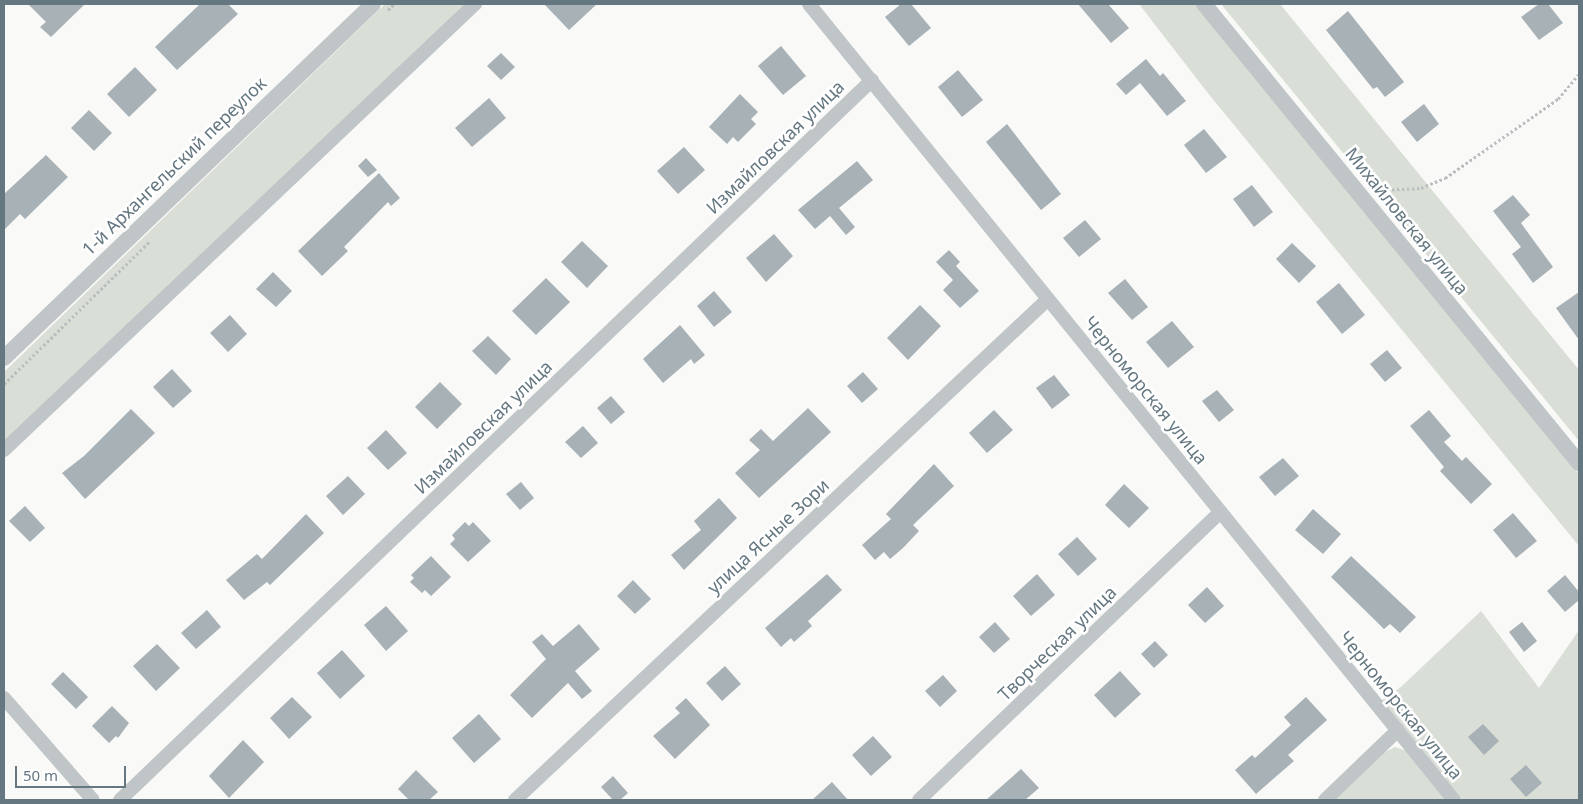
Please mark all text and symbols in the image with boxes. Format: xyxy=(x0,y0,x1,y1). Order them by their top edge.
street label: 1-й Архангельский переулок xyxy=(77,72,271,260)
street label: Измайловская улица xyxy=(702,76,848,218)
street label: Михайловская улица xyxy=(1341,143,1473,299)
street label: Черноморская улица xyxy=(1080,312,1212,468)
street label: Измайловская улица xyxy=(410,356,556,498)
street label: улица Ясные Зори xyxy=(703,474,833,598)
street label: Творческая улица xyxy=(993,581,1121,705)
street label: Черноморская улица xyxy=(1335,627,1467,783)
scale bar xyxy=(18,756,129,788)
text: 50 m xyxy=(23,765,58,785)

